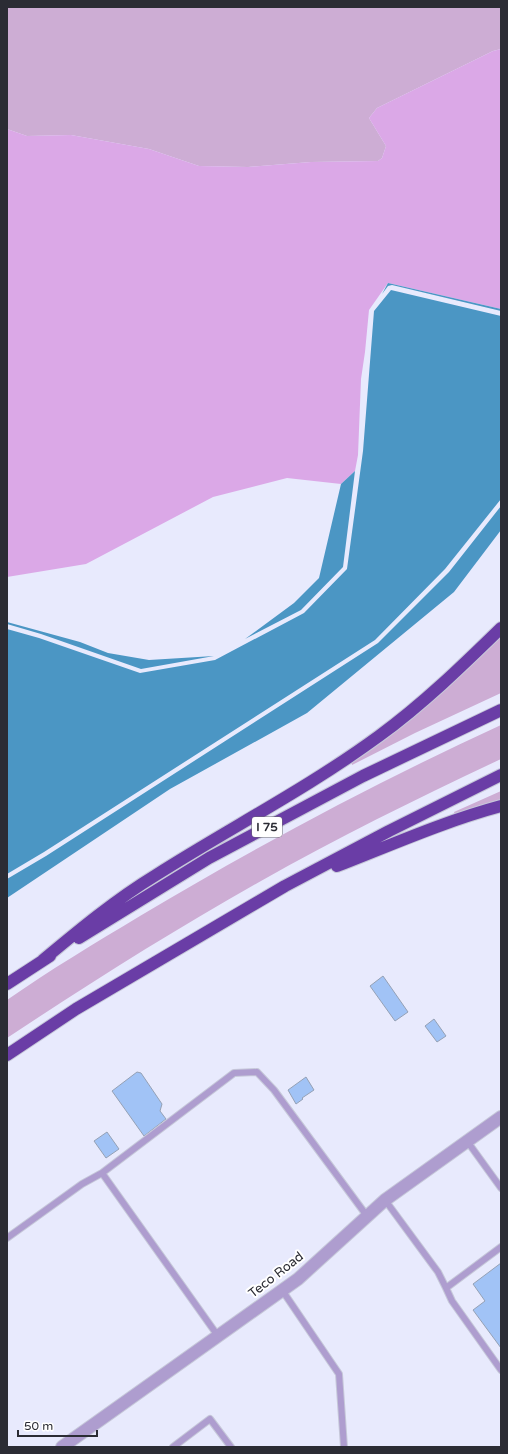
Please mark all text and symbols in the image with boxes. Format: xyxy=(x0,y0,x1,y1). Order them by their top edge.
road number: I 75 xyxy=(252,817,282,837)
street label: Teco Road xyxy=(245,1249,307,1301)
scale bar xyxy=(18,1412,97,1438)
text: 50 m xyxy=(24,1419,53,1433)

